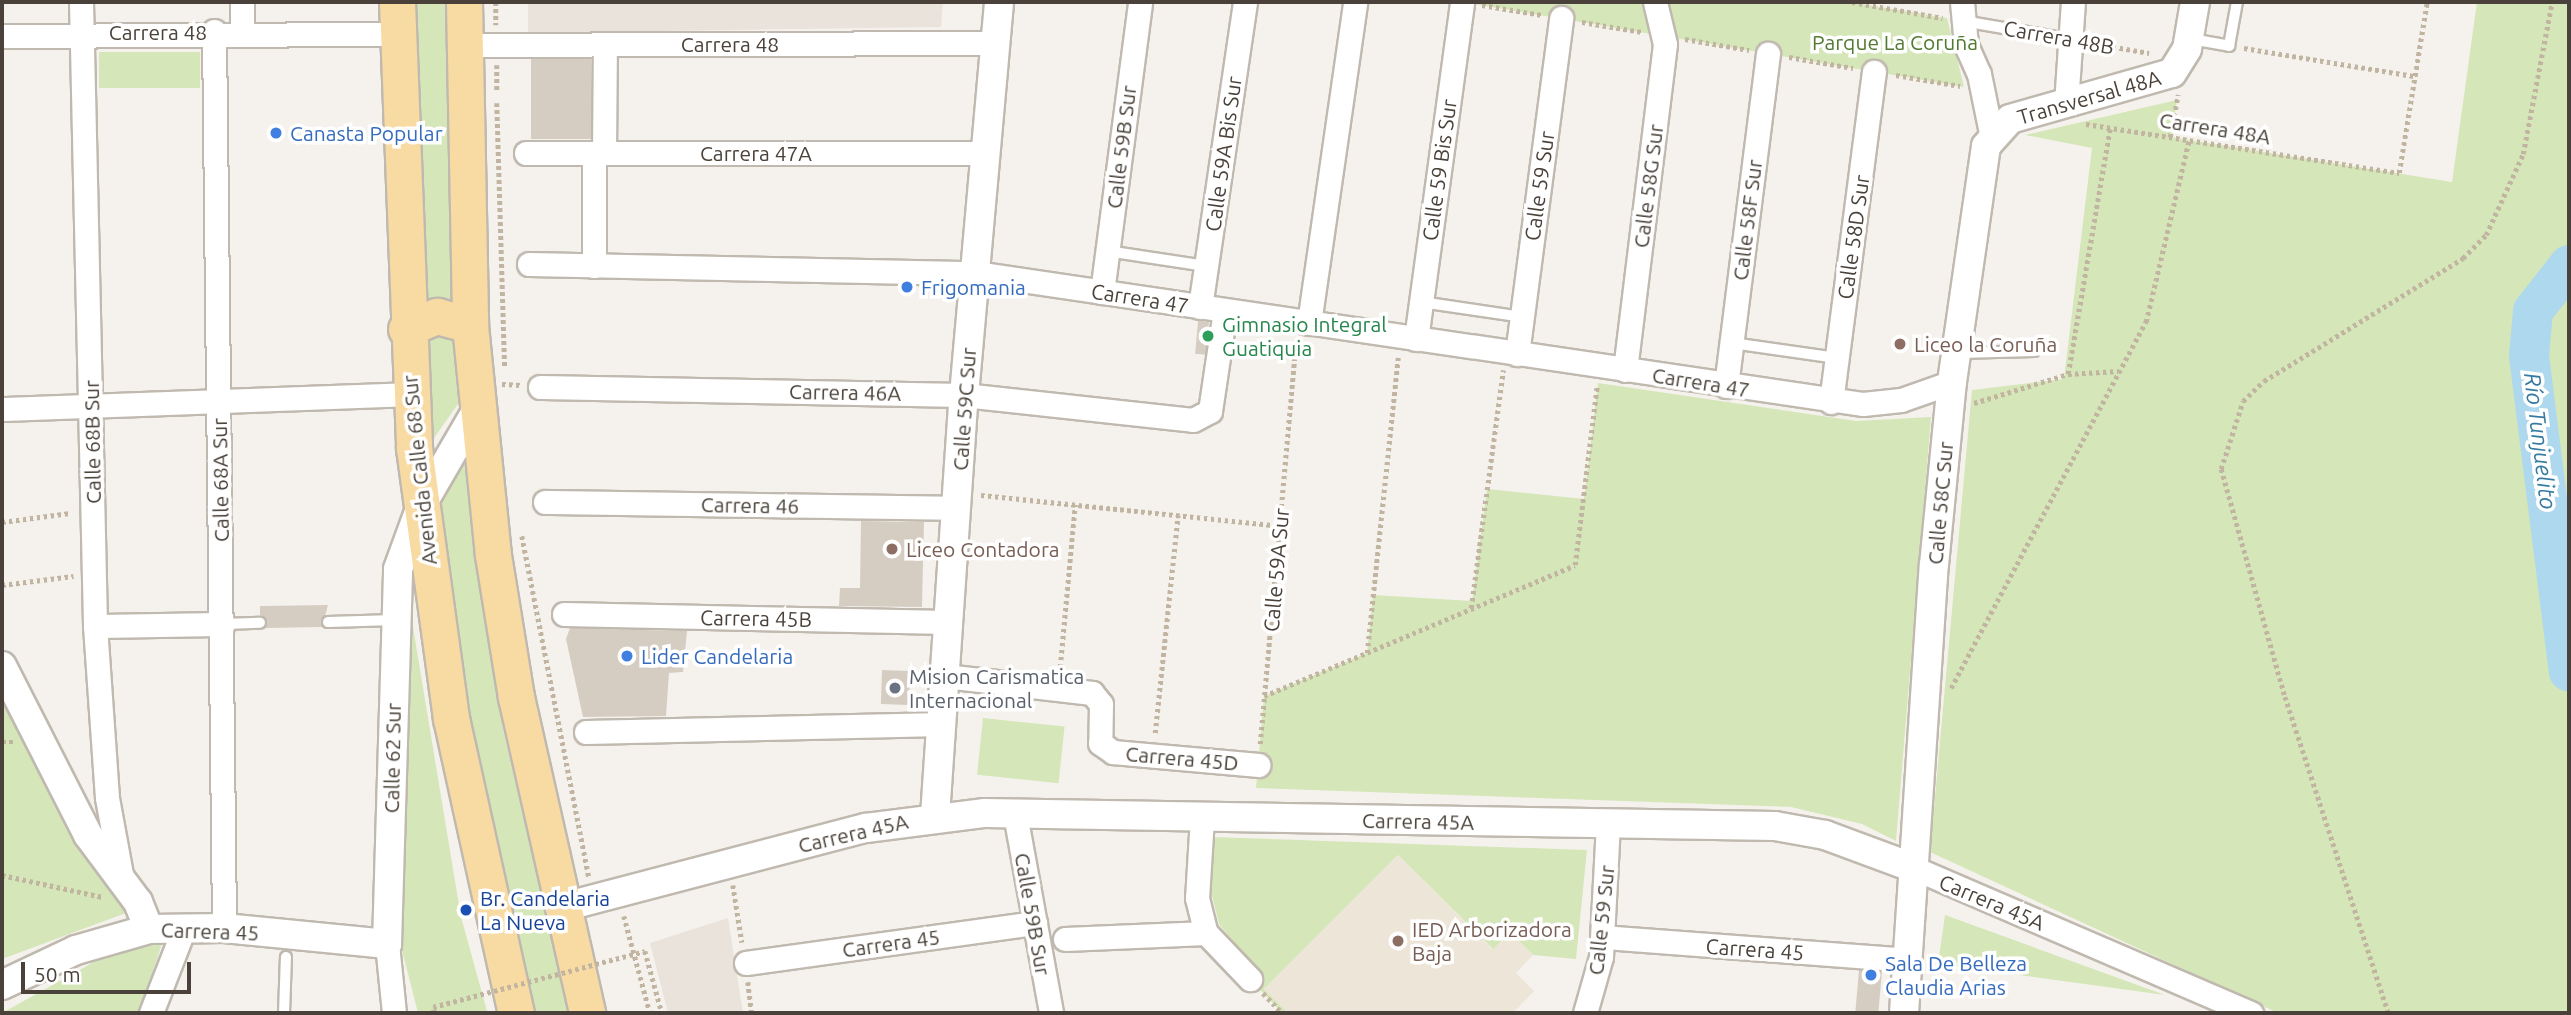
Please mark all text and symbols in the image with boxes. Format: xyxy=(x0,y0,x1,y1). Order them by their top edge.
street label: Carrera 48B xyxy=(2002,15,2116,59)
street label: Carrera 48 xyxy=(109,19,207,45)
park label: Parque La Coruña xyxy=(1812,29,1978,55)
street label: Carrera 48 xyxy=(681,31,779,57)
street label: Transversal 48A xyxy=(2014,64,2164,130)
street label: Calle 59A Bis Sur xyxy=(1200,75,1246,233)
street label: Calle 59B Sur xyxy=(1101,84,1141,210)
street label: Calle 59 Bis Sur xyxy=(1417,97,1461,243)
street label: Carrera 48A xyxy=(2158,107,2272,149)
place label: Canasta Popular xyxy=(290,120,443,146)
street label: Calle 58G Sur xyxy=(1628,123,1668,249)
marker: Canasta Popular xyxy=(268,125,284,141)
street label: Calle 59 Sur xyxy=(1519,130,1559,242)
street label: Carrera 47A xyxy=(700,140,812,166)
street label: Calle 58F Sur xyxy=(1727,158,1767,282)
street label: Calle 58D Sur xyxy=(1832,173,1874,301)
place label: Frigomania xyxy=(921,274,1026,300)
street label: Carrera 47 xyxy=(1089,278,1191,318)
marker: Frigomania xyxy=(899,279,915,295)
place label: Gimnasio Integral Guatiquia xyxy=(1222,311,1387,361)
marker: Gimnasio Integral Guatiquia xyxy=(1200,328,1216,344)
place label: Liceo la Coruña xyxy=(1914,331,2057,357)
marker: Liceo la Coruña xyxy=(1892,336,1908,352)
street label: Calle 59C Sur xyxy=(947,347,981,471)
street label: Carrera 47 xyxy=(1650,362,1752,402)
water label: Río Tunjuelito xyxy=(2518,371,2562,511)
street label: Avenida Calle 68 Sur xyxy=(397,374,441,566)
street label: Carrera 46A xyxy=(789,378,901,406)
street label: Calle 68B Sur xyxy=(78,380,106,504)
street label: Calle 68A Sur xyxy=(206,418,234,542)
street label: Calle 58C Sur xyxy=(1922,440,1958,566)
street label: Carrera 46 xyxy=(701,492,799,518)
street label: Calle 59A Sur xyxy=(1258,507,1294,633)
place label: Liceo Contadora xyxy=(906,536,1060,562)
marker: Liceo Contadora xyxy=(884,541,900,557)
street label: Carrera 45B xyxy=(700,604,812,632)
place label: Lider Candelaria xyxy=(641,643,793,669)
marker: Lider Candelaria xyxy=(619,648,635,664)
place label: Mision Carismatica Internacional xyxy=(909,663,1084,713)
marker: Mision Carismatica Internacional xyxy=(887,680,903,696)
street label: Calle 62 Sur xyxy=(378,703,406,813)
street label: Carrera 45D xyxy=(1125,741,1239,775)
street label: Carrera 45A xyxy=(1362,807,1474,835)
street label: Carrera 45A xyxy=(796,808,910,858)
street label: Calle 59B Sur xyxy=(1010,851,1056,977)
street label: Calle 59 Sur xyxy=(1583,864,1619,976)
street label: Carrera 45A xyxy=(1936,869,2048,935)
place label: Br. Candelaria La Nueva xyxy=(480,885,610,935)
marker: Br. Candelaria La Nueva xyxy=(458,902,474,918)
place label: IED Arborizadora Baja xyxy=(1412,916,1572,966)
street label: Carrera 45 xyxy=(160,917,260,945)
street label: Carrera 45 xyxy=(841,924,941,962)
marker: IED Arborizadora Baja xyxy=(1390,933,1406,949)
street label: Carrera 45 xyxy=(1705,933,1805,965)
scale bar xyxy=(24,948,194,992)
place label: Sala De Belleza Claudia Arias xyxy=(1885,950,2027,1000)
text: 50 m xyxy=(34,962,81,986)
marker: Sala De Belleza Claudia Arias xyxy=(1863,967,1879,983)

